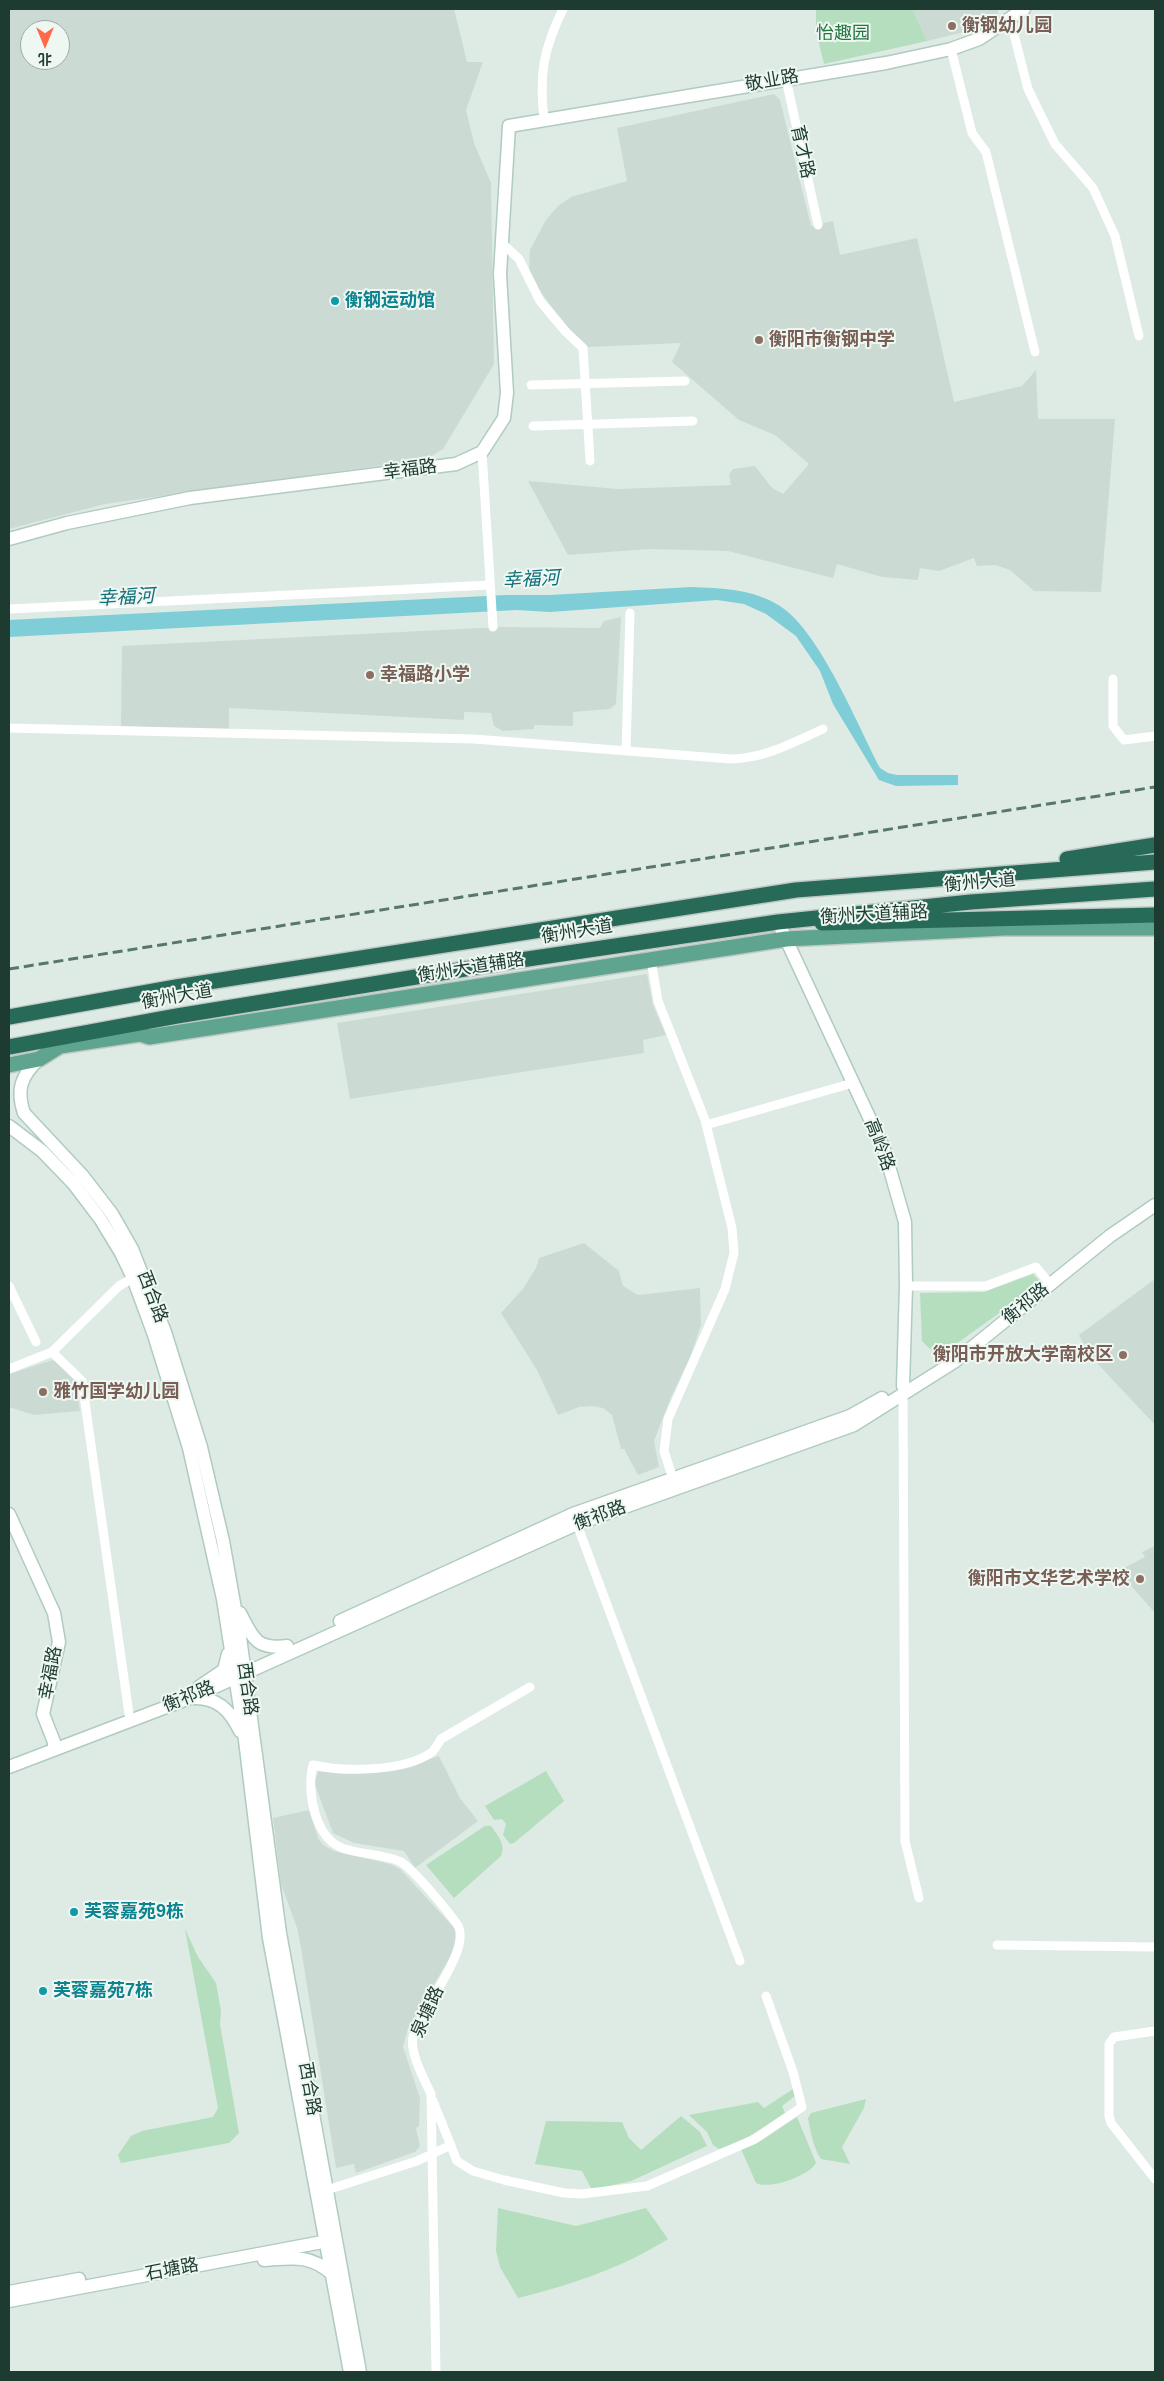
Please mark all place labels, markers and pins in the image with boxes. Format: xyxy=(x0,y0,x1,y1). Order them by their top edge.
place label: 衡钢幼儿园 xyxy=(962,15,1052,37)
marker: 衡钢幼儿园 xyxy=(946,20,958,32)
place label: 衡钢运动馆 xyxy=(345,290,435,312)
marker: 衡钢运动馆 xyxy=(329,295,341,307)
place label: 衡阳市衡钢中学 xyxy=(769,329,895,351)
marker: 衡阳市衡钢中学 xyxy=(753,334,765,346)
place label: 幸福路小学 xyxy=(380,664,470,686)
marker: 幸福路小学 xyxy=(364,669,376,681)
place label: 衡阳市开放大学南校区 xyxy=(933,1344,1113,1366)
marker: 衡阳市开放大学南校区 xyxy=(1117,1349,1129,1361)
place label: 雅竹国学幼儿园 xyxy=(53,1381,179,1403)
marker: 雅竹国学幼儿园 xyxy=(37,1386,49,1398)
place label: 衡阳市文华艺术学校 xyxy=(968,1568,1130,1590)
marker: 衡阳市文华艺术学校 xyxy=(1134,1573,1146,1585)
place label: 芙蓉嘉苑9栋 xyxy=(84,1901,184,1923)
marker: 芙蓉嘉苑9栋 xyxy=(68,1906,80,1918)
place label: 芙蓉嘉苑7栋 xyxy=(53,1980,153,2002)
marker: 芙蓉嘉苑7栋 xyxy=(37,1985,49,1997)

